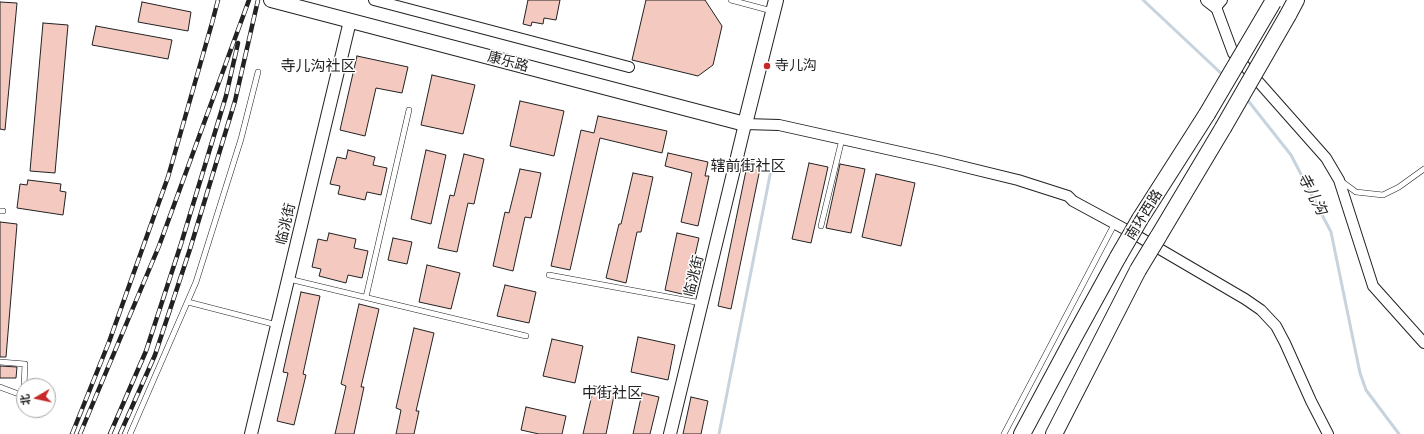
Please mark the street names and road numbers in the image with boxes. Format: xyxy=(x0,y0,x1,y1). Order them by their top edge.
street label: 康乐路 xyxy=(486,48,530,76)
street label: 南环西路 xyxy=(1122,187,1166,243)
street label: 临洮街 xyxy=(273,202,299,246)
street label: 临洮街 xyxy=(681,254,707,298)

